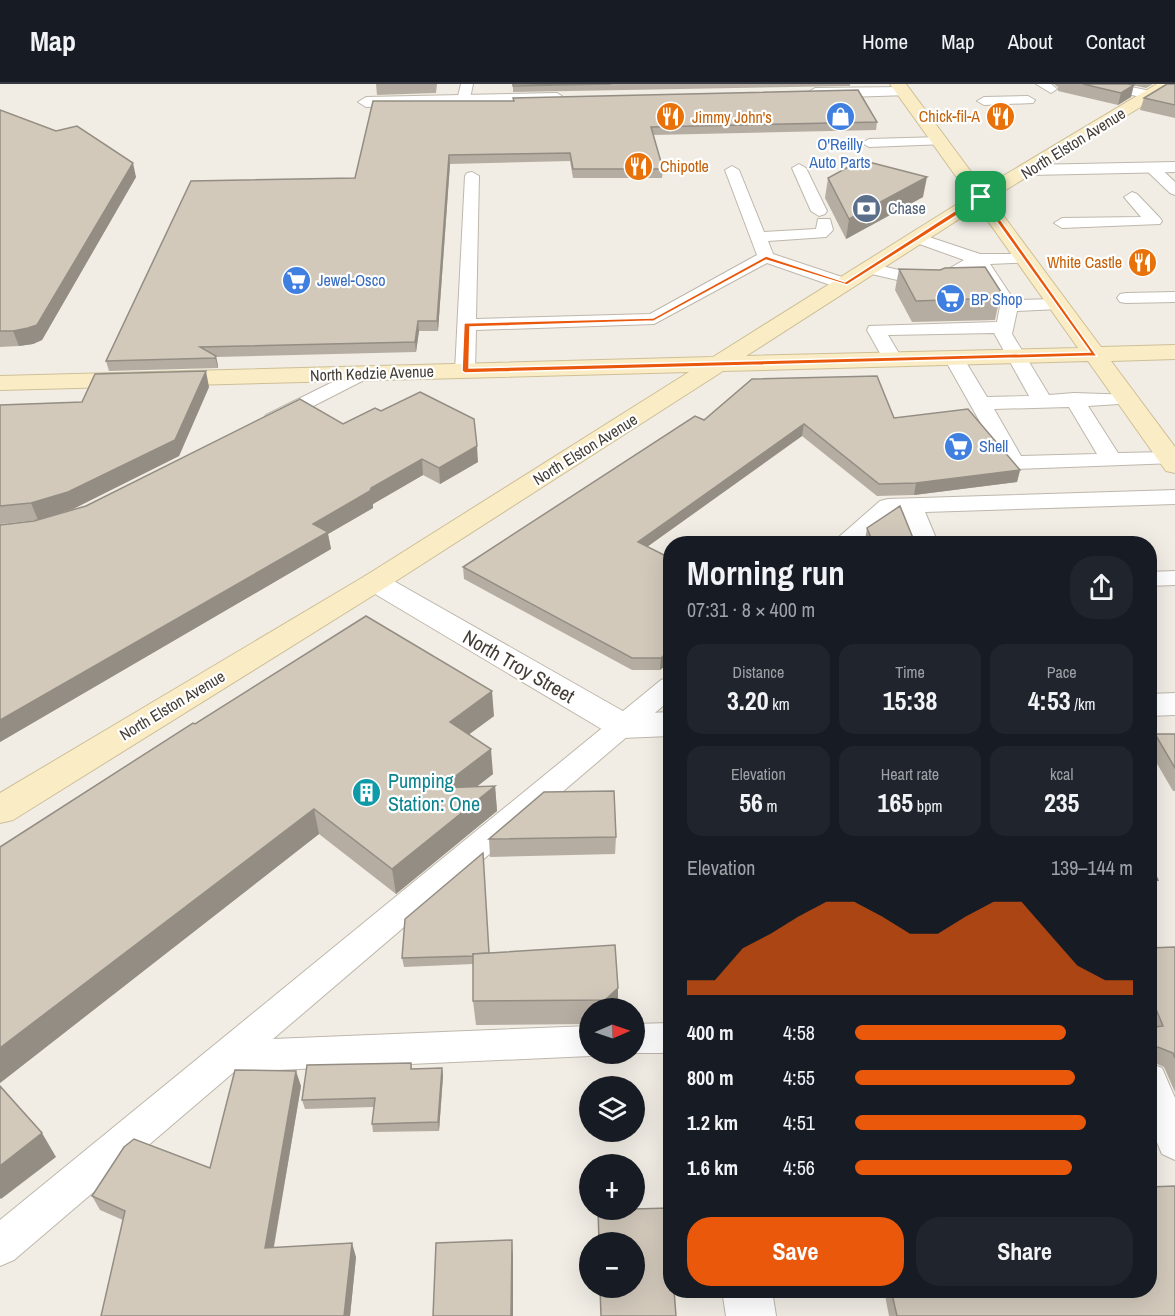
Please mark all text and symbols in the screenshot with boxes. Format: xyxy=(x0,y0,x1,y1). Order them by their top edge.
text: Map xyxy=(30,22,76,60)
text: Home xyxy=(862,27,908,56)
text: Map xyxy=(941,27,975,56)
text: About xyxy=(1008,27,1053,56)
text: Contact xyxy=(1086,27,1145,56)
shop icon: O'Reilly Auto Parts xyxy=(824,100,856,132)
restaurant icon: Chick-fil-A xyxy=(985,100,1017,132)
restaurant icon: Jimmy John's xyxy=(655,101,687,133)
street label: North Elston Avenue xyxy=(1017,102,1129,184)
place label: Chick-fil-A xyxy=(919,105,980,127)
place label: Jimmy John's xyxy=(692,106,772,128)
place label: O'Reilly Auto Parts xyxy=(808,133,871,173)
restaurant icon: Chipotle xyxy=(623,150,655,182)
place label: Chipotle xyxy=(660,155,709,177)
pin xyxy=(955,171,1006,222)
icon: arrive xyxy=(964,180,997,213)
bank icon: Chase xyxy=(851,192,883,224)
place label: Chase xyxy=(888,197,926,219)
restaurant icon: White Castle xyxy=(1127,246,1159,278)
place label: White Castle xyxy=(1047,251,1122,273)
supermarket icon: Jewel-Osco xyxy=(280,264,312,296)
place label: Jewel-Osco xyxy=(317,269,386,291)
supermarket icon: BP Shop xyxy=(934,283,966,315)
place label: BP Shop xyxy=(971,288,1023,310)
street label: North Kedzie Avenue xyxy=(310,360,434,386)
street label: North Elston Avenue xyxy=(529,408,641,490)
supermarket icon: Shell xyxy=(942,430,974,462)
place label: Shell xyxy=(979,435,1008,457)
text: Morning run xyxy=(687,551,845,595)
button: share xyxy=(1070,556,1133,619)
text: 07:31 · 8 × 400 m xyxy=(687,596,815,623)
street label: North Troy Street xyxy=(458,623,580,709)
text: Distance xyxy=(732,661,784,683)
text: Time xyxy=(895,661,925,683)
text: Pace xyxy=(1047,661,1077,683)
street label: North Elston Avenue xyxy=(115,665,229,745)
text: 3.20 xyxy=(727,683,769,718)
text: 15:38 xyxy=(883,683,937,718)
text: 4:53 xyxy=(1028,683,1071,718)
text: km xyxy=(769,693,790,715)
text: /km xyxy=(1071,693,1095,715)
text: Elevation xyxy=(731,763,786,785)
text: Heart rate xyxy=(881,763,939,785)
text: kcal xyxy=(1050,763,1073,785)
place label: Pumping Station: One xyxy=(388,767,480,817)
building icon: Pumping Station: One xyxy=(351,776,383,808)
text: 56 xyxy=(739,785,763,820)
text: 165 xyxy=(878,785,913,820)
text: 235 xyxy=(1044,785,1079,820)
text: m xyxy=(763,795,777,817)
text: bpm xyxy=(913,795,942,817)
text: Elevation xyxy=(687,854,755,881)
text: 139–144 m xyxy=(1051,854,1133,881)
north arrow xyxy=(579,998,645,1064)
map controls xyxy=(579,998,645,1298)
text: 400 m xyxy=(687,1019,734,1046)
text: 4:58 xyxy=(783,1019,815,1046)
text: 800 m xyxy=(687,1064,734,1091)
text: 4:55 xyxy=(783,1064,815,1091)
button: layers xyxy=(579,1076,645,1142)
text: 1.2 km xyxy=(687,1109,738,1136)
text: 4:51 xyxy=(783,1109,815,1136)
button: + xyxy=(579,1154,645,1220)
text: 1.6 km xyxy=(687,1154,738,1181)
text: 4:56 xyxy=(783,1154,815,1181)
button: Save xyxy=(687,1217,904,1286)
button: Share xyxy=(916,1217,1133,1286)
button: − xyxy=(579,1232,645,1298)

